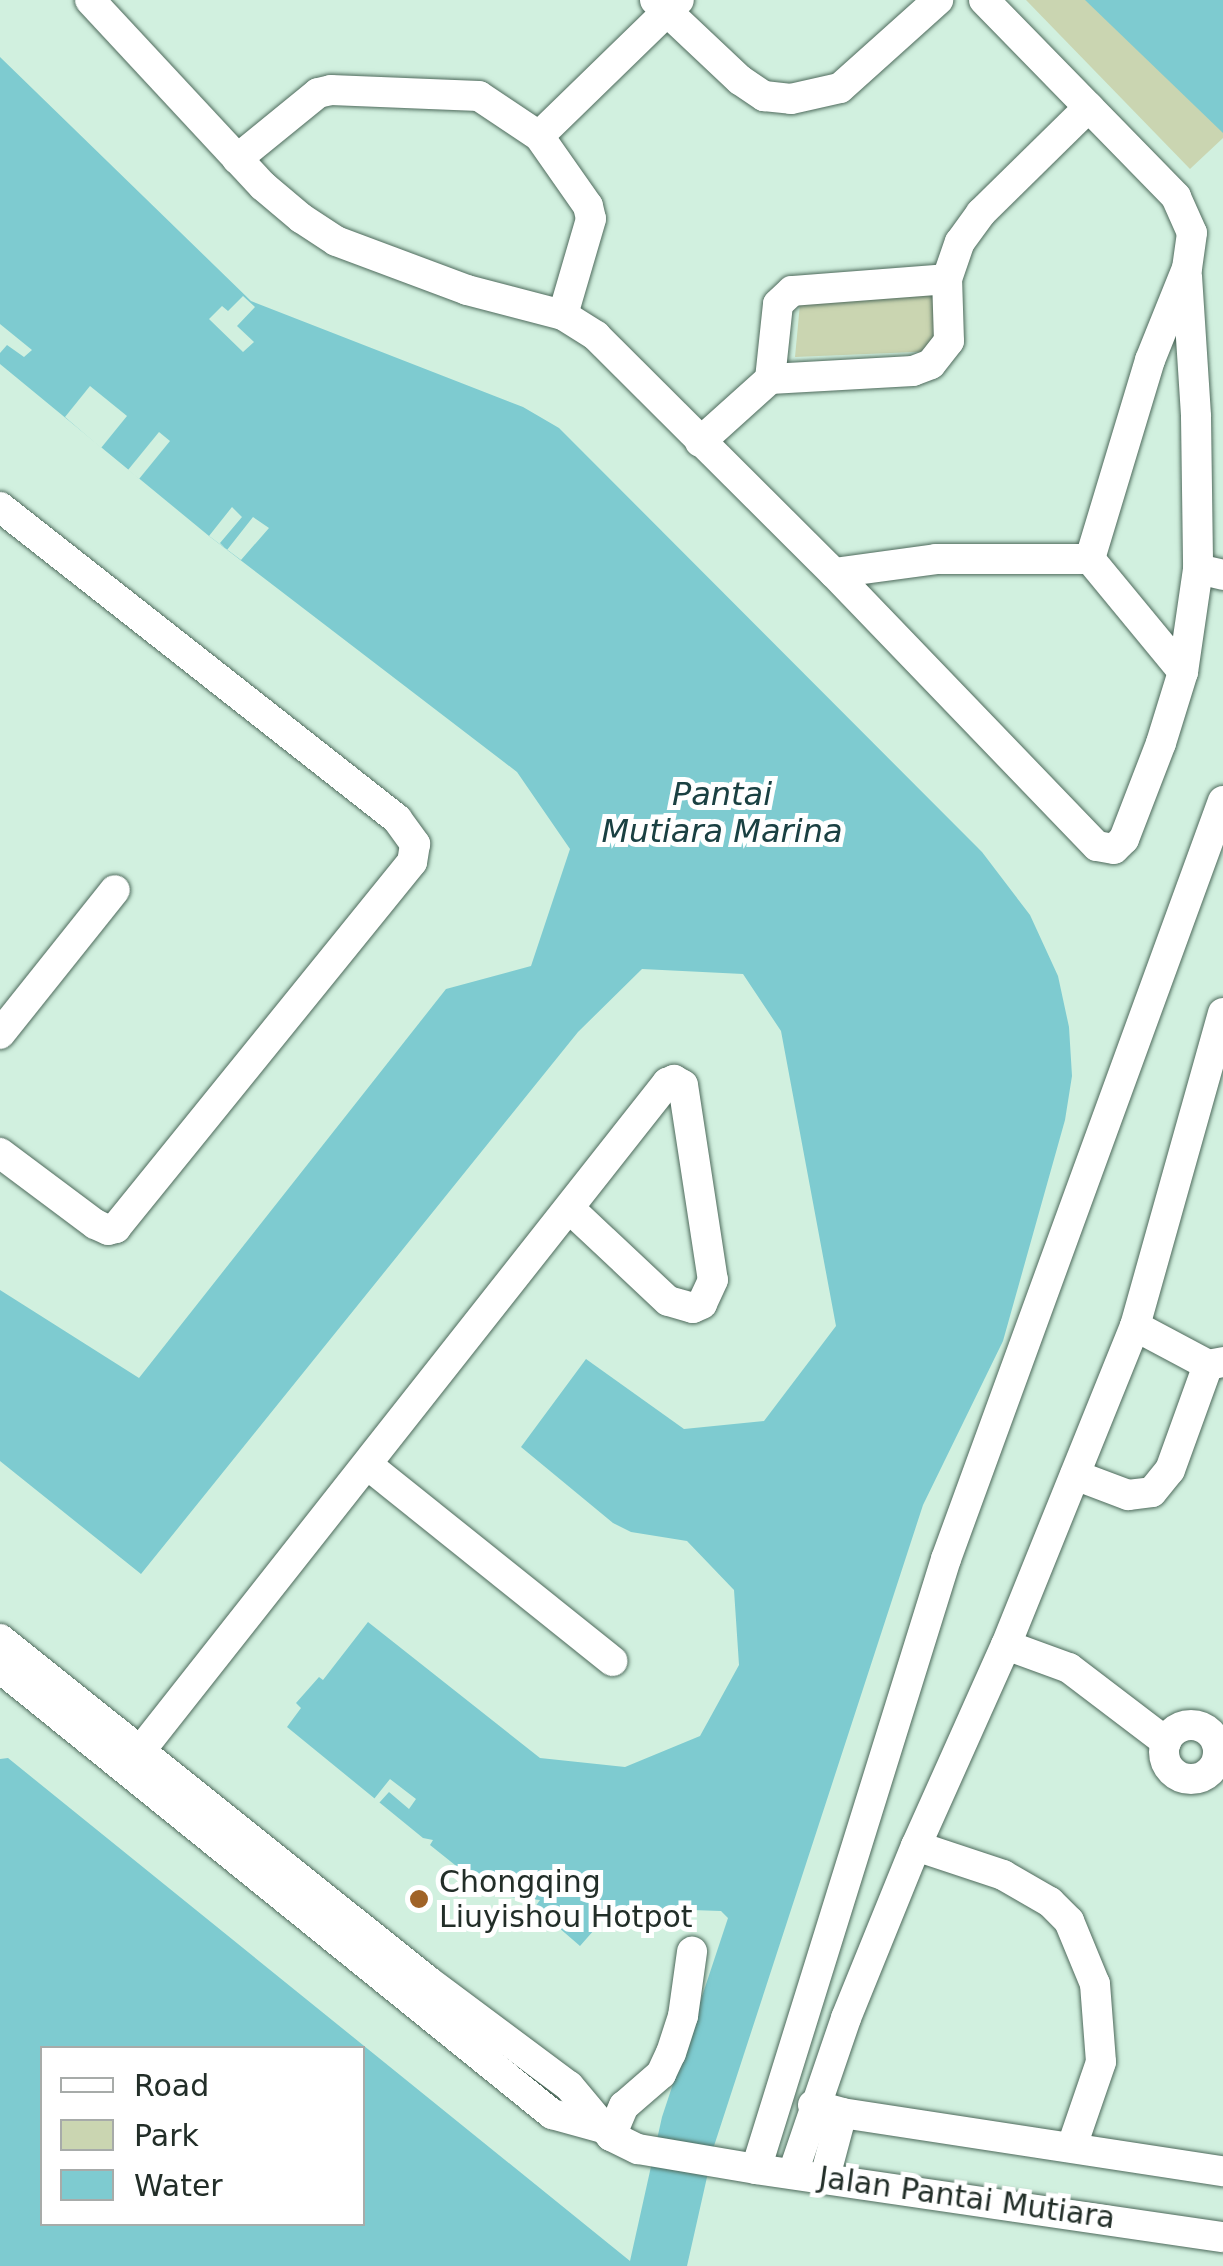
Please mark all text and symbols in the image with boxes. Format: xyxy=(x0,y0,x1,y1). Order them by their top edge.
water label: Pantai Mutiara Marina xyxy=(601,776,843,851)
place label: Chongqing Liuyishou Hotpot xyxy=(439,1864,693,1934)
marker: Chongqing Liuyishou Hotpot xyxy=(408,1888,430,1910)
legend xyxy=(40,2046,365,2226)
text: Road xyxy=(134,2068,209,2103)
text: Park xyxy=(134,2118,199,2153)
street label: Jalan Pantai Mutiara xyxy=(817,2159,1117,2237)
text: Water xyxy=(134,2168,223,2203)

